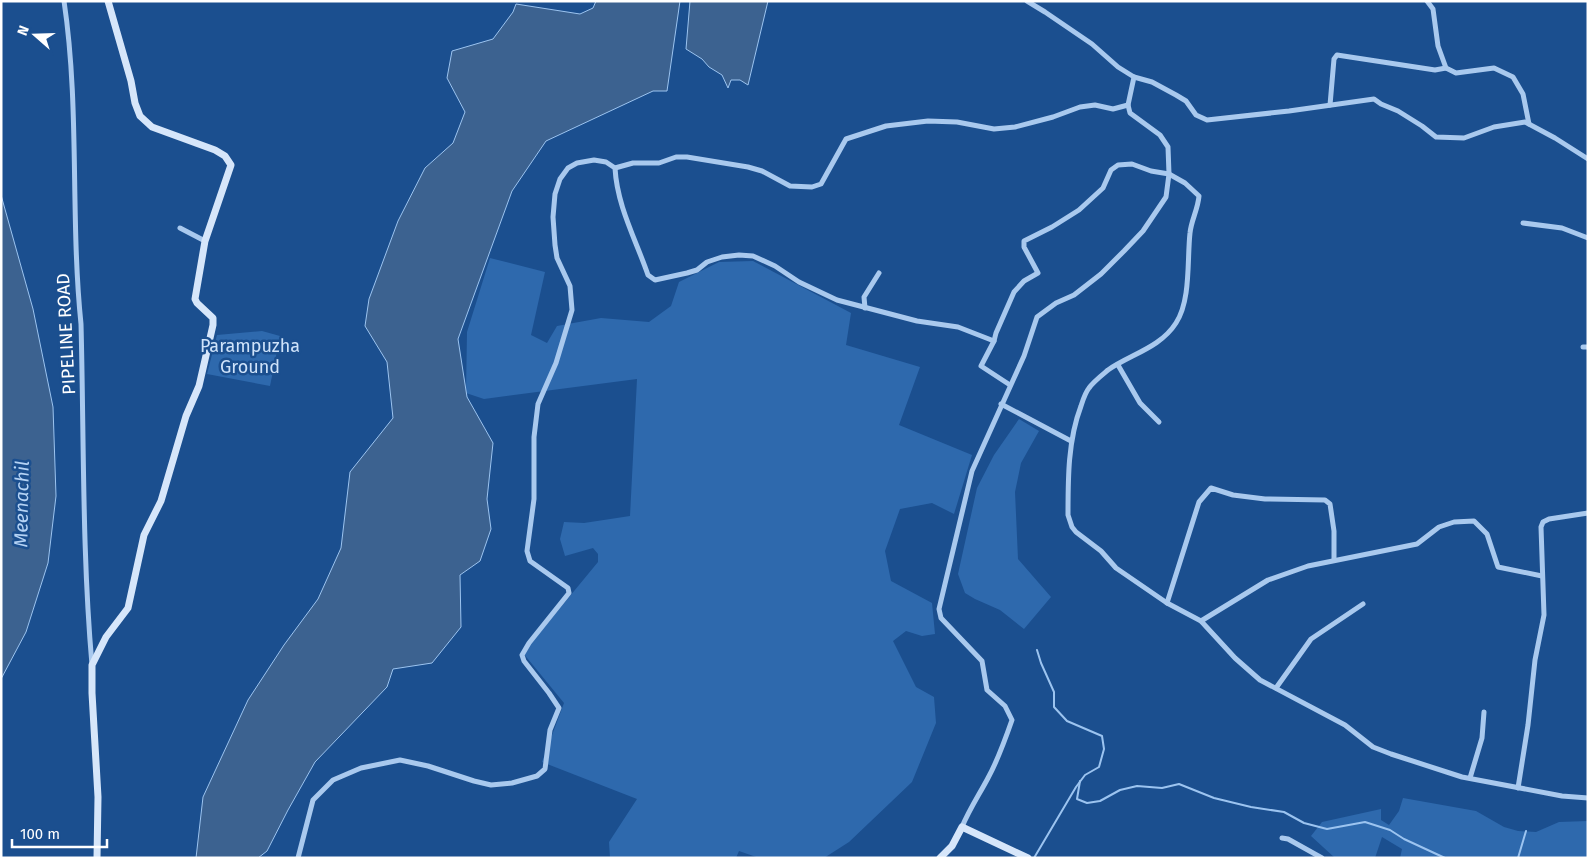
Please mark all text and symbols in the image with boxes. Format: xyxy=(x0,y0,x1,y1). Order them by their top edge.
north arrow xyxy=(10,10,60,60)
text: N xyxy=(14,23,33,38)
street label: PIPELINE ROAD xyxy=(52,273,80,395)
park label: Parampuzha Ground xyxy=(200,335,300,378)
water label: Meenachil xyxy=(9,460,34,548)
scale bar xyxy=(12,816,108,848)
text: 100 m xyxy=(20,825,60,843)

